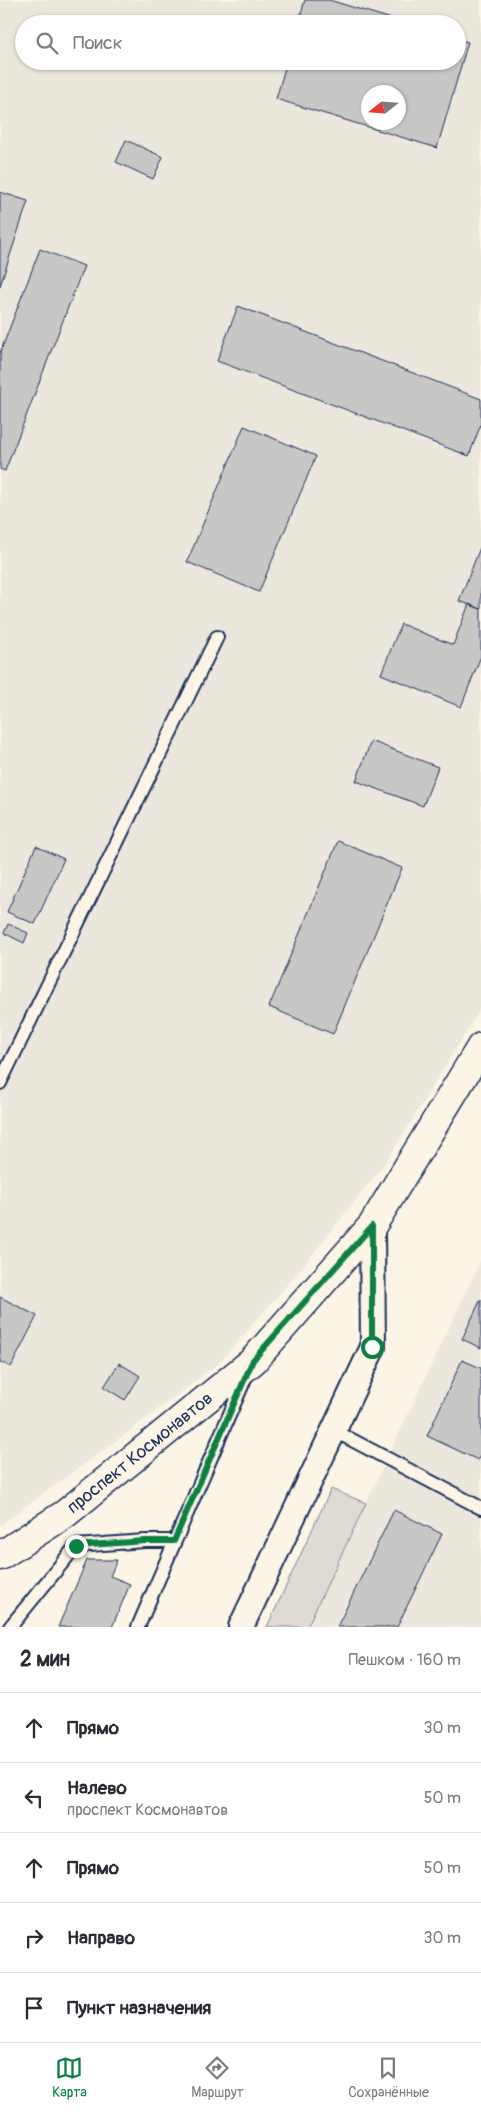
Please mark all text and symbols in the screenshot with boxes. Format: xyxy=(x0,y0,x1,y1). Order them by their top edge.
search box xyxy=(15,15,466,70)
icon: search xyxy=(33,29,61,57)
text: Поиск xyxy=(73,31,123,55)
north arrow xyxy=(361,85,406,130)
route start xyxy=(361,1336,384,1359)
street label: проспект Космонавтов xyxy=(62,1387,218,1519)
route end xyxy=(65,1535,88,1558)
text: 2 мин xyxy=(20,1646,70,1673)
text: Пешком · 160 m xyxy=(349,1650,461,1670)
icon: ahead xyxy=(20,1714,48,1742)
text: Прямо xyxy=(67,1716,119,1740)
text: 30 m xyxy=(423,1718,461,1738)
text: Налево xyxy=(67,1776,127,1800)
icon: left xyxy=(20,1784,48,1812)
text: 50 m xyxy=(424,1788,461,1808)
text: проспект Космонавтов xyxy=(67,1800,228,1820)
icon: ahead xyxy=(20,1854,48,1882)
text: Прямо xyxy=(67,1856,119,1880)
text: 50 m xyxy=(424,1858,461,1878)
icon: right xyxy=(20,1924,48,1952)
text: Направо xyxy=(67,1926,135,1950)
text: 30 m xyxy=(423,1928,461,1948)
icon: arrive xyxy=(20,1994,48,2022)
text: Пункт назначения xyxy=(67,1996,211,2020)
tab: Карта xyxy=(52,2054,87,2101)
tab: Маршрут xyxy=(191,2054,244,2101)
tab: Сохранённые xyxy=(348,2054,429,2101)

